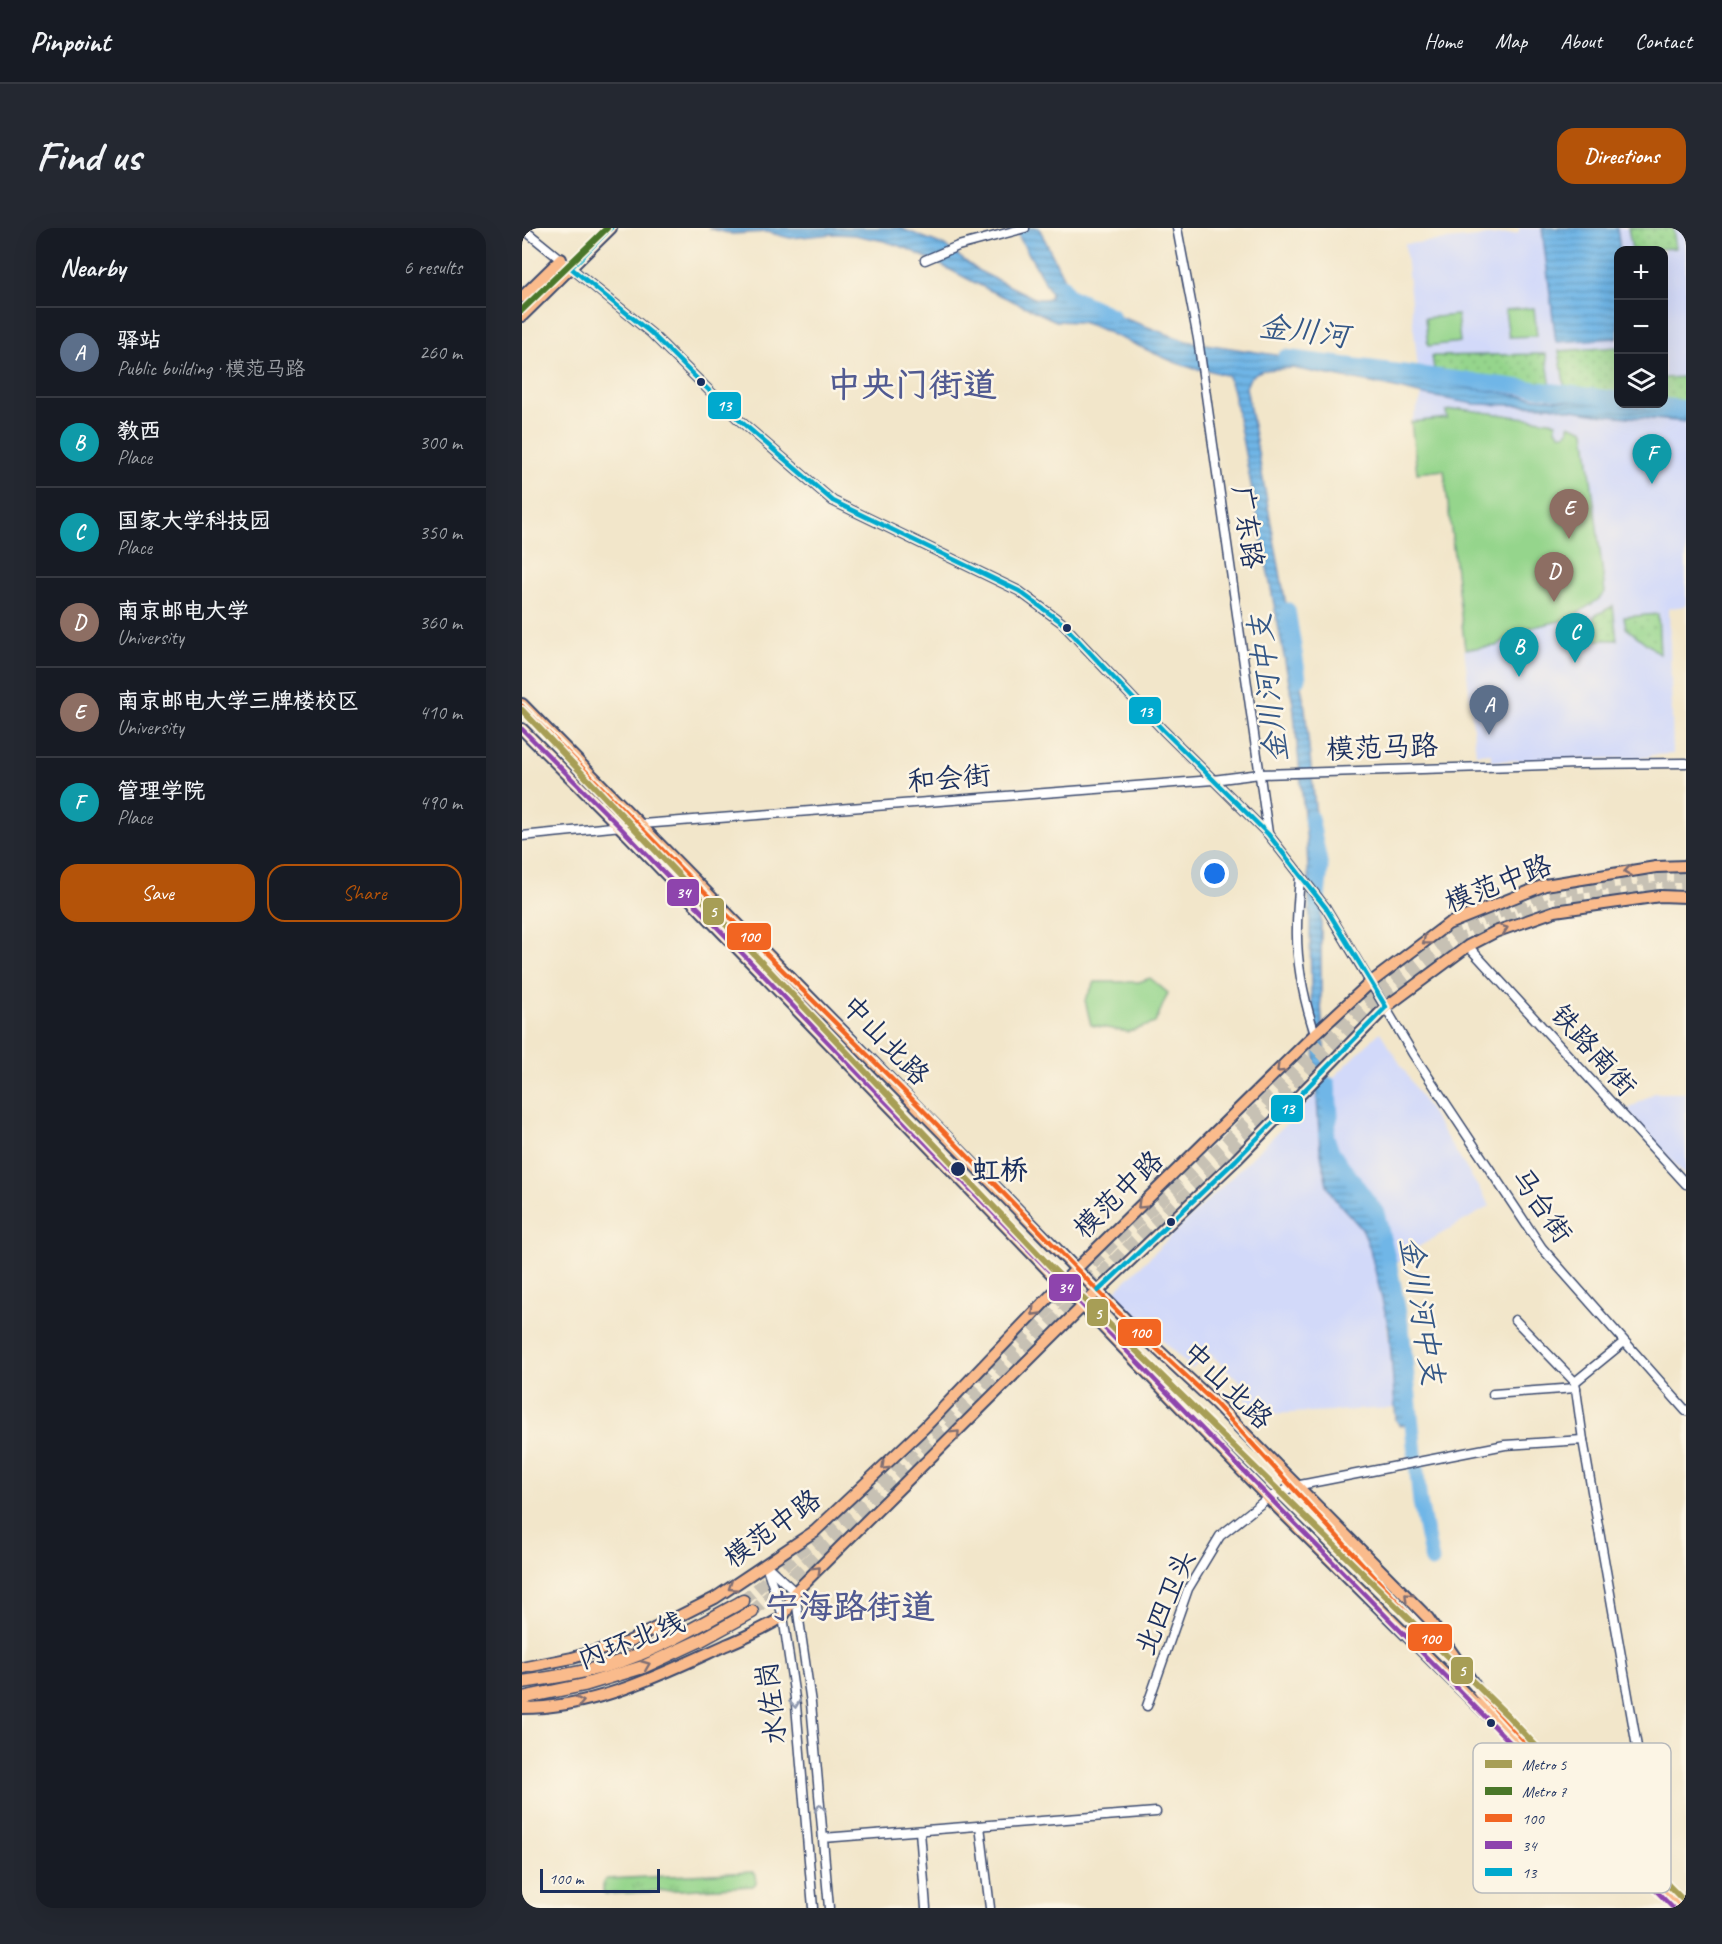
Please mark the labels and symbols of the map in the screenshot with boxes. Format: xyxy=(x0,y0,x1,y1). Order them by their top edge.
water label: 金川河 xyxy=(1257,307,1356,356)
district label: 中央门街道 xyxy=(827,363,997,406)
unlabelled marker xyxy=(695,376,707,388)
line badge: 13 xyxy=(707,391,742,420)
text: 13 xyxy=(717,396,733,416)
pin: F xyxy=(1632,434,1672,484)
street label: 广东路 xyxy=(1225,483,1271,571)
pin: E xyxy=(1550,490,1588,539)
pin: D xyxy=(1534,552,1574,602)
water label: 金川河中支 xyxy=(1240,611,1296,765)
pin: C xyxy=(1556,614,1594,663)
unlabelled marker xyxy=(1061,622,1073,634)
pin: B xyxy=(1500,628,1538,677)
pin: A xyxy=(1470,686,1508,735)
line badge: 13 xyxy=(1128,696,1162,725)
text: 13 xyxy=(1138,702,1154,722)
street label: 模范马路 xyxy=(1325,728,1439,766)
street label: 和会街 xyxy=(906,757,992,799)
street label: 模范中路 xyxy=(1439,847,1557,919)
your location xyxy=(1200,859,1229,888)
one-way arrow xyxy=(1623,865,1633,877)
line badge: 34 xyxy=(666,878,700,907)
text: 34 xyxy=(676,883,692,903)
line badge: 5 xyxy=(702,897,725,926)
text: 5 xyxy=(710,902,719,922)
line badge: 100 xyxy=(726,922,772,951)
one-way arrow xyxy=(1498,923,1509,936)
text: 100 xyxy=(738,927,762,947)
one-way arrow xyxy=(1422,933,1433,944)
street label: 中山北路 xyxy=(835,988,937,1092)
street label: 铁路南街 xyxy=(1544,997,1644,1103)
one-way arrow xyxy=(1276,1061,1287,1072)
line badge: 13 xyxy=(1270,1094,1304,1123)
text: 13 xyxy=(1280,1099,1296,1119)
street label: 模范中路 xyxy=(1066,1143,1170,1245)
place label: 虹桥 xyxy=(972,1152,1028,1187)
marker: 虹桥 xyxy=(949,1160,967,1178)
street label: 马台街 xyxy=(1504,1161,1580,1249)
one-way arrow xyxy=(1137,1198,1148,1209)
unlabelled marker xyxy=(1165,1216,1177,1228)
water label: 金川河中支 xyxy=(1392,1234,1452,1388)
line badge: 34 xyxy=(1048,1273,1082,1302)
text: 34 xyxy=(1058,1278,1074,1298)
line badge: 5 xyxy=(1086,1298,1109,1327)
one-way arrow xyxy=(1032,1304,1043,1315)
text: 5 xyxy=(1095,1304,1104,1324)
line badge: 100 xyxy=(1117,1318,1162,1347)
text: 100 xyxy=(1129,1323,1153,1343)
street label: 中山北路 xyxy=(1176,1334,1280,1436)
one-way arrow xyxy=(948,1430,959,1441)
one-way arrow xyxy=(881,1459,892,1470)
street label: 模范中路 xyxy=(716,1481,828,1575)
street label: 北四卫头 xyxy=(1127,1544,1203,1660)
one-way arrow xyxy=(809,1567,820,1578)
one-way arrow xyxy=(728,1580,739,1591)
district label: 宁海路街道 xyxy=(765,1585,935,1628)
one-way arrow xyxy=(1404,1594,1415,1605)
street label: 内环北线 xyxy=(572,1604,690,1676)
line badge: 100 xyxy=(1407,1623,1453,1652)
text: 100 xyxy=(1419,1629,1443,1649)
line badge: 5 xyxy=(1450,1656,1474,1685)
street label: 水佐岗 xyxy=(749,1659,793,1747)
one-way arrow xyxy=(640,1660,651,1672)
text: 5 xyxy=(1459,1661,1468,1681)
one-way arrow xyxy=(575,1696,585,1709)
one-way arrow xyxy=(788,1699,801,1708)
unlabelled marker xyxy=(1485,1717,1497,1729)
legend xyxy=(1473,1743,1671,1893)
text: Metro 5 xyxy=(1522,1755,1567,1775)
text: Metro 7 xyxy=(1522,1782,1567,1802)
one-way arrow xyxy=(814,1803,827,1812)
text: 100 xyxy=(1522,1809,1545,1829)
text: 34 xyxy=(1522,1836,1538,1856)
text: 13 xyxy=(1522,1863,1538,1883)
scale bar xyxy=(540,1866,660,1894)

